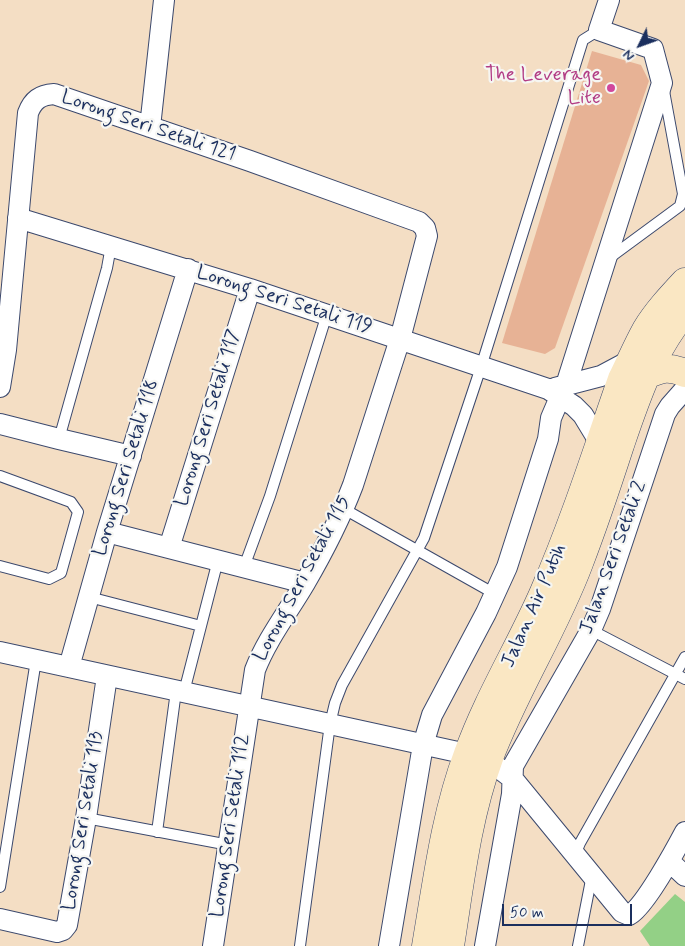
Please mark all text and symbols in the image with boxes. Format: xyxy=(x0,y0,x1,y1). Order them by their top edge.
north arrow xyxy=(615,20,665,70)
text: N xyxy=(619,46,639,65)
place label: The Leverage Lite xyxy=(485,64,601,111)
marker: The Leverage Lite xyxy=(605,82,617,94)
street label: Lorong Seri Setali 121 xyxy=(58,86,238,168)
street label: Lorong Seri Setali 119 xyxy=(193,261,375,341)
street label: Lorong Seri Setali 117 xyxy=(171,326,247,510)
street label: Lorong Seri Setali 118 xyxy=(89,377,165,559)
street label: Jalan Seri Setali 2 xyxy=(575,478,653,638)
street label: Lorong Seri Setali 115 xyxy=(249,492,357,666)
street label: Jalan Air Putih xyxy=(497,540,573,672)
street label: Lorong Seri Setali 113 xyxy=(58,730,110,912)
street label: Lorong Seri Setali 112 xyxy=(206,733,256,919)
scale bar xyxy=(505,894,635,926)
text: 50 m xyxy=(510,903,544,923)

